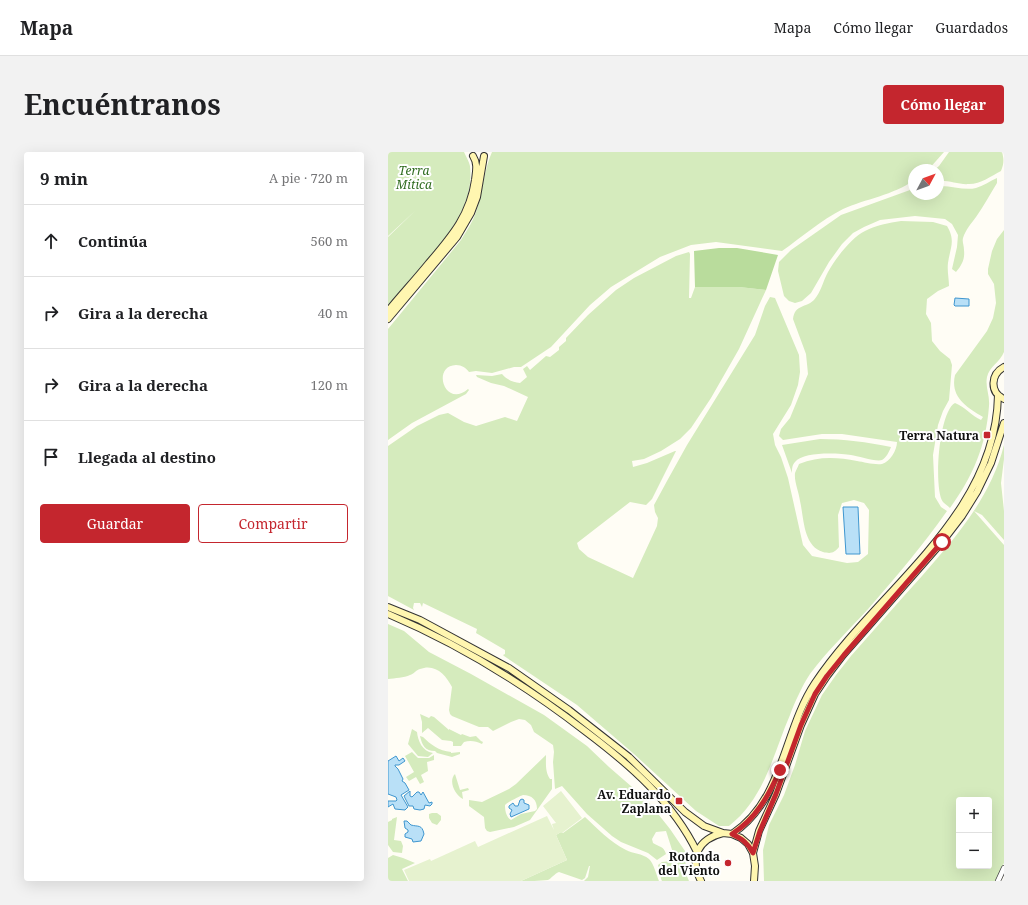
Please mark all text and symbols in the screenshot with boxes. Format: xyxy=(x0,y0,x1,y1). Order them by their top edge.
text: Mapa xyxy=(20,15,73,41)
text: Mapa xyxy=(774,18,811,37)
text: Cómo llegar xyxy=(833,18,913,37)
text: Guardados xyxy=(935,18,1008,37)
text: Encuéntranos xyxy=(24,85,221,123)
button: Cómo llegar xyxy=(883,85,1004,124)
park label: Terra Mítica xyxy=(395,162,432,193)
north arrow xyxy=(908,164,944,200)
text: 9 min xyxy=(40,167,88,190)
text: A pie · 720 m xyxy=(269,169,348,187)
icon: ahead xyxy=(40,230,62,252)
text: Continúa xyxy=(78,231,148,251)
text: 560 m xyxy=(311,232,348,250)
icon: right xyxy=(40,302,62,324)
text: Gira a la derecha xyxy=(78,303,208,323)
text: 40 m xyxy=(318,304,348,322)
icon: right xyxy=(40,374,62,396)
text: Gira a la derecha xyxy=(78,375,208,395)
text: 120 m xyxy=(311,376,348,394)
place label: Terra Natura xyxy=(899,427,979,444)
marker: Terra Natura xyxy=(982,430,992,440)
icon: arrive xyxy=(40,446,62,468)
text: Llegada al destino xyxy=(78,447,216,467)
button: Guardar xyxy=(40,504,190,543)
button: Compartir xyxy=(198,504,348,543)
route start xyxy=(933,533,951,551)
route end xyxy=(771,761,789,779)
place label: Av. Eduardo Zaplana xyxy=(597,786,671,817)
marker: Av. Eduardo Zaplana xyxy=(674,796,684,806)
map controls xyxy=(956,797,992,869)
button: + xyxy=(956,797,992,833)
button: − xyxy=(956,833,992,869)
place label: Rotonda del Viento xyxy=(658,848,720,879)
marker: Rotonda del Viento xyxy=(723,858,733,868)

